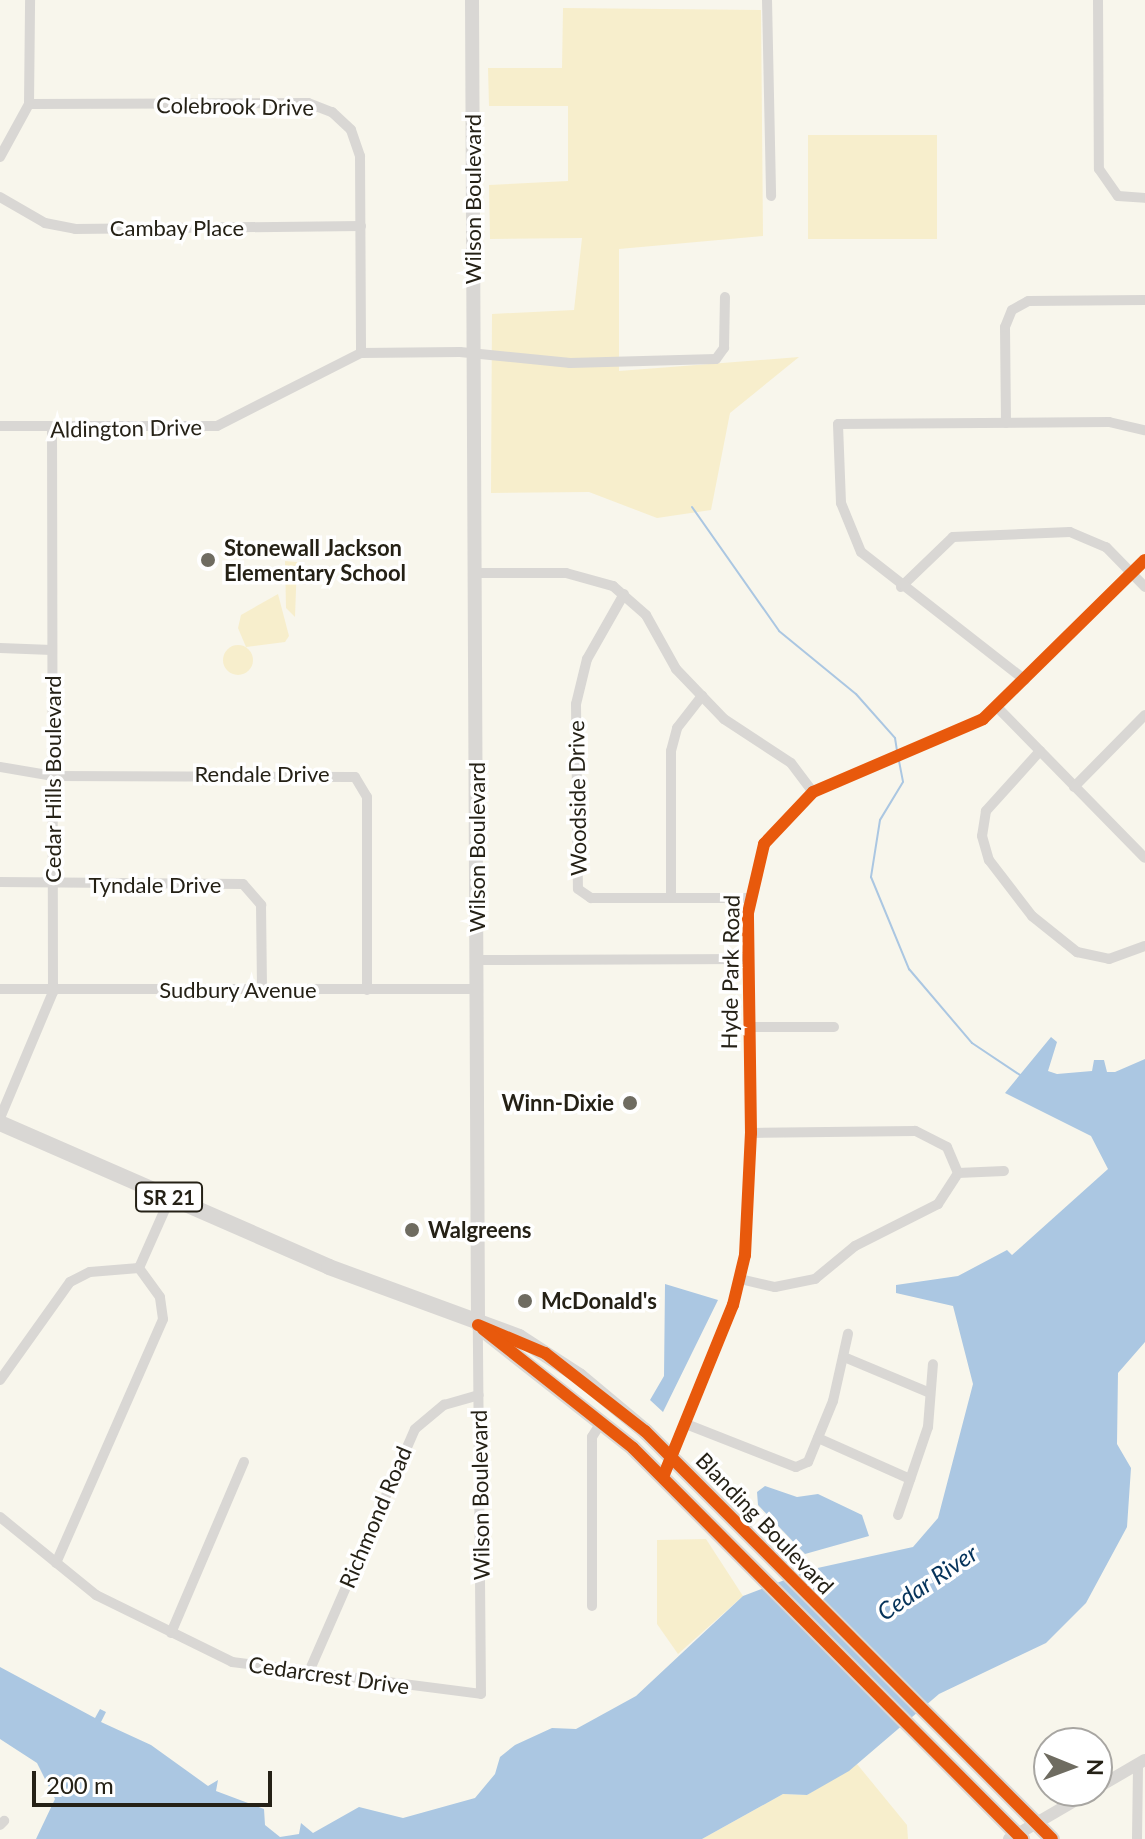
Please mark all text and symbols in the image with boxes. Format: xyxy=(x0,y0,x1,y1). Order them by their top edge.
street label: Colebrook Drive xyxy=(156,91,314,121)
street label: Wilson Boulevard xyxy=(460,114,486,284)
street label: Cambay Place xyxy=(110,215,244,241)
street label: Aldington Drive xyxy=(50,413,202,443)
place label: Stonewall Jackson Elementary School xyxy=(224,534,407,586)
marker: Stonewall Jackson Elementary School xyxy=(199,551,217,569)
street label: Cedar Hills Boulevard xyxy=(40,675,66,883)
street label: Woodside Drive xyxy=(562,720,592,876)
street label: Rendale Drive xyxy=(194,761,330,787)
street label: Wilson Boulevard xyxy=(464,762,490,932)
street label: Tyndale Drive xyxy=(89,872,221,898)
street label: Hyde Park Road xyxy=(715,895,745,1049)
street label: Sudbury Avenue xyxy=(159,977,317,1003)
place label: Winn-Dixie xyxy=(501,1090,614,1116)
marker: Winn-Dixie xyxy=(621,1094,639,1112)
road number: SR 21 xyxy=(135,1181,203,1213)
place label: Walgreens xyxy=(428,1217,531,1243)
marker: Walgreens xyxy=(403,1221,421,1239)
place label: McDonald's xyxy=(541,1288,657,1314)
marker: McDonald's xyxy=(516,1292,534,1310)
street label: Wilson Boulevard xyxy=(465,1410,495,1580)
street label: Richmond Road xyxy=(333,1442,417,1592)
street label: Blanding Boulevard xyxy=(691,1447,839,1599)
water label: Cedar River xyxy=(871,1538,983,1626)
street label: Cedarcrest Drive xyxy=(247,1651,411,1699)
north arrow xyxy=(1033,1727,1113,1807)
scale bar xyxy=(36,1755,276,1805)
text: N xyxy=(1082,1759,1109,1776)
text: 200 m xyxy=(46,1770,114,1799)

